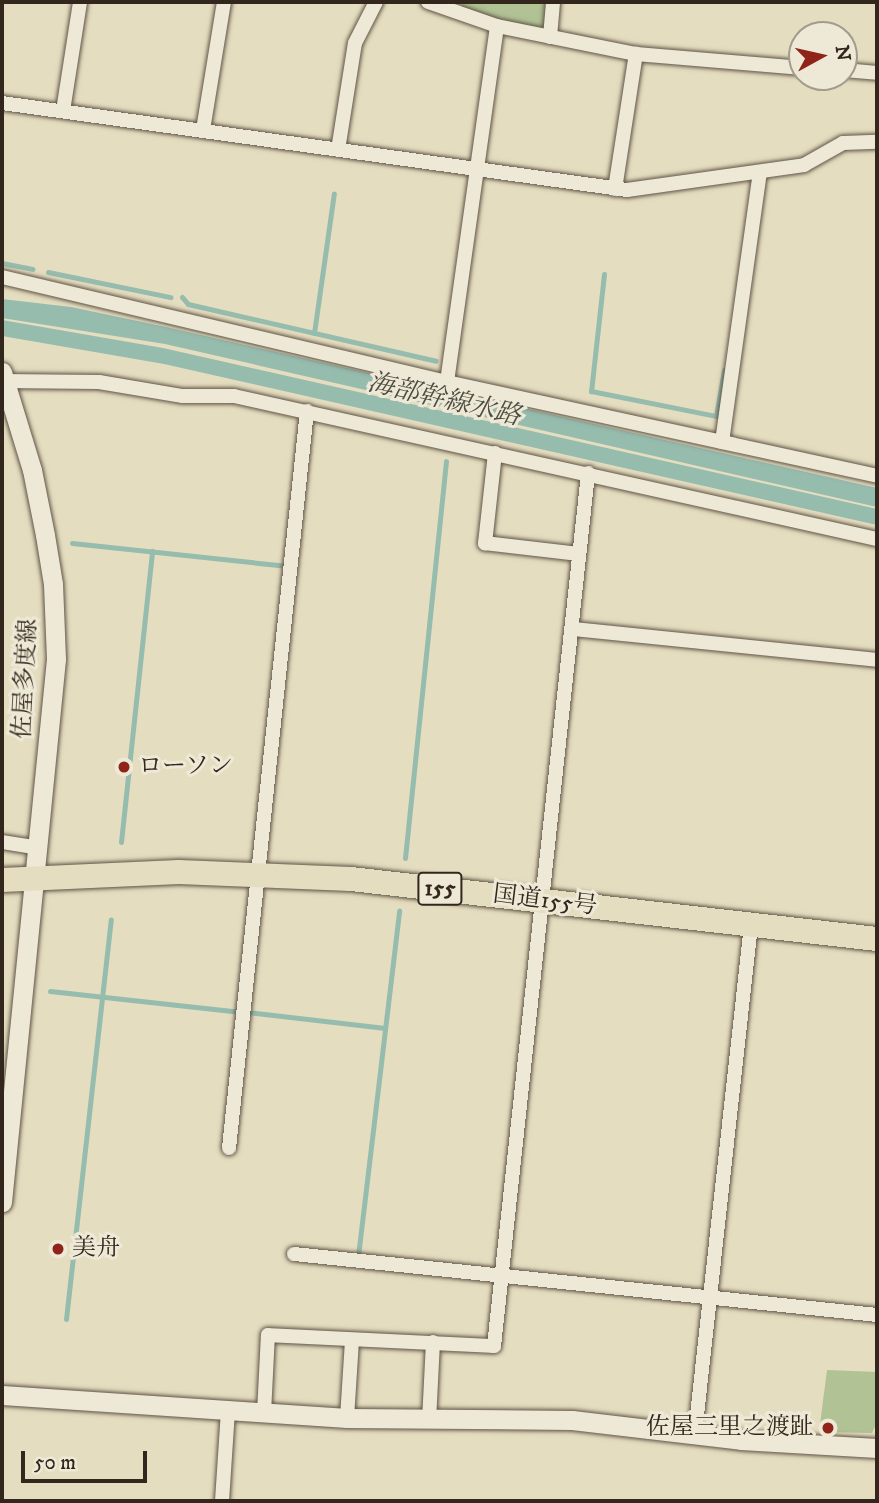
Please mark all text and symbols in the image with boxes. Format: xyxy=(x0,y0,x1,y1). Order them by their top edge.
north arrow xyxy=(788,21,858,91)
text: N xyxy=(830,44,855,63)
water label: 海部幹線水路 xyxy=(364,367,524,433)
street label: 佐屋多度線 xyxy=(8,618,44,740)
place label: ローソン xyxy=(138,753,234,781)
marker: ローソン xyxy=(116,759,132,775)
road number: 155 xyxy=(417,870,463,908)
street label: 国道155号 xyxy=(491,880,599,922)
place label: 美舟 xyxy=(72,1235,120,1263)
marker: 美舟 xyxy=(50,1241,66,1257)
place label: 佐屋三里之渡趾 xyxy=(646,1414,814,1442)
marker: 佐屋三里之渡趾 xyxy=(820,1420,836,1436)
scale bar xyxy=(24,1436,150,1480)
text: 50 m xyxy=(34,1450,76,1476)

